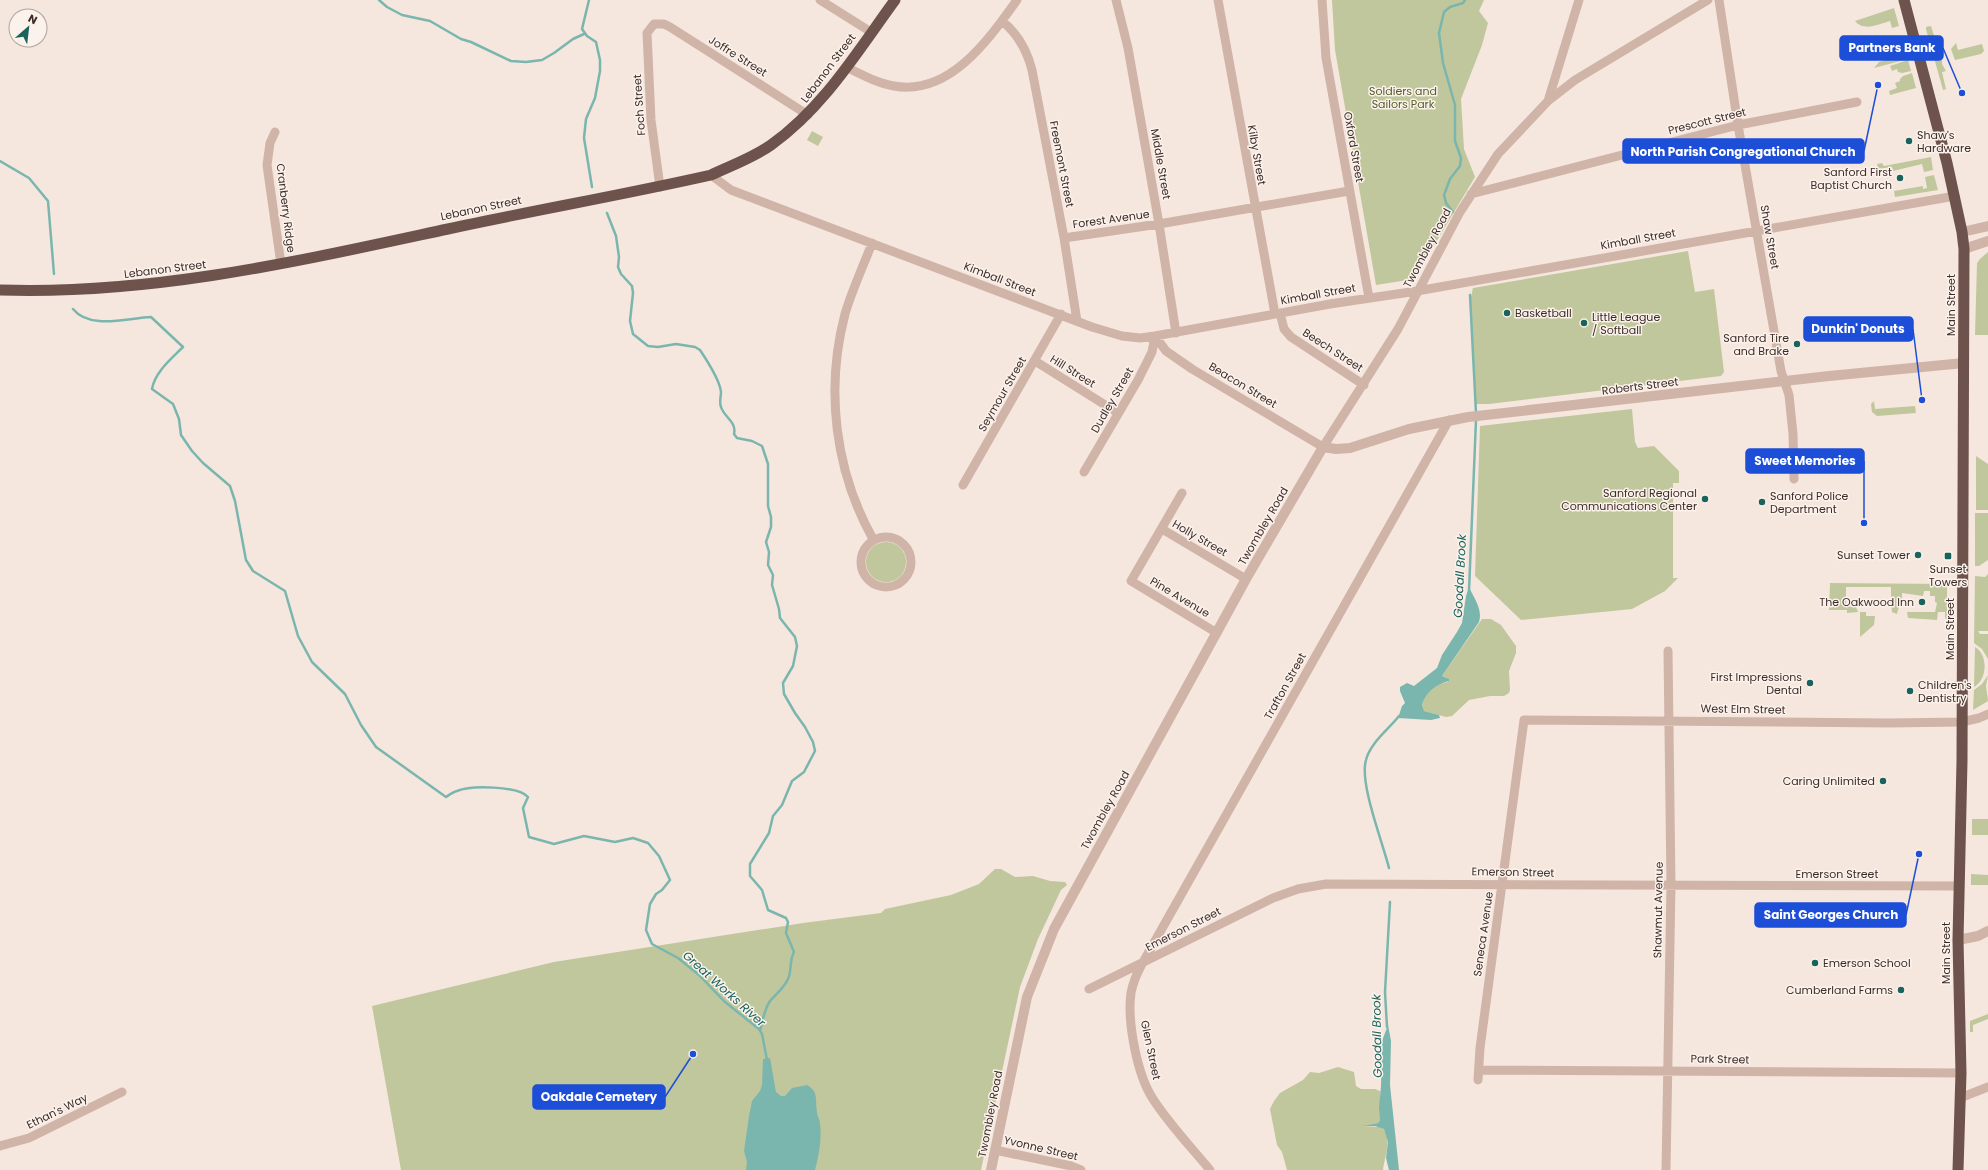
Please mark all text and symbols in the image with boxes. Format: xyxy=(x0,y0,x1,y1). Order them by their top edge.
north arrow xyxy=(8,8,48,48)
text: N xyxy=(25,10,40,28)
street label: Lebanon Street xyxy=(797,30,859,106)
street label: Joffre Street xyxy=(706,32,770,80)
callout: Partners Bank xyxy=(1840,36,1943,60)
text: Partners Bank xyxy=(1848,39,1936,56)
street label: Foch Street xyxy=(629,74,649,136)
park label: Soldiers and Sailors Park xyxy=(1369,83,1437,112)
street label: Prescott Street xyxy=(1666,104,1748,138)
street label: Oxford Street xyxy=(1340,111,1368,183)
street label: Freemont Street xyxy=(1046,119,1078,209)
street label: Kilby Street xyxy=(1244,124,1270,186)
street label: Middle Street xyxy=(1147,127,1175,201)
place label: Shaw's Hardware xyxy=(1917,127,1971,156)
marker: Shaw's Hardware xyxy=(1904,136,1914,146)
callout: North Parish Congregational Church xyxy=(1623,139,1864,163)
text: North Parish Congregational Church xyxy=(1631,143,1855,160)
street label: Cranberry Ridge xyxy=(273,162,299,254)
place label: Sanford First Baptist Church xyxy=(1811,164,1892,193)
marker: Sanford First Baptist Church xyxy=(1895,173,1905,183)
street label: Lebanon Street xyxy=(439,192,523,224)
street label: Shaw Street xyxy=(1756,204,1784,270)
street label: Twombley Road xyxy=(1399,205,1455,291)
street label: Forest Avenue xyxy=(1072,206,1151,232)
street label: Kimball Street xyxy=(1599,225,1677,253)
street label: Lebanon Street xyxy=(123,256,207,282)
street label: Kimball Street xyxy=(962,258,1038,300)
street label: Main Street xyxy=(1943,274,1959,336)
street label: Kimball Street xyxy=(1279,280,1357,308)
place label: Basketball xyxy=(1515,305,1572,321)
marker: Basketball xyxy=(1502,308,1512,318)
place label: Little League / Softball xyxy=(1592,309,1660,338)
callout: Dunkin' Donuts xyxy=(1804,317,1913,341)
marker: Little League / Softball xyxy=(1579,318,1589,328)
text: Dunkin' Donuts xyxy=(1811,320,1905,337)
street label: Beech Street xyxy=(1300,324,1366,376)
place label: Sanford Tire and Brake xyxy=(1723,330,1789,359)
marker: Sanford Tire and Brake xyxy=(1792,339,1802,349)
street label: Hill Street xyxy=(1047,351,1099,391)
street label: Seymour Street xyxy=(974,354,1030,434)
street label: Beacon Street xyxy=(1206,358,1280,412)
street label: Dudley Street xyxy=(1087,364,1137,436)
street label: Roberts Street xyxy=(1601,373,1679,399)
callout: Sweet Memories xyxy=(1746,449,1864,473)
text: Sweet Memories xyxy=(1754,452,1856,469)
street label: Twombley Road xyxy=(1234,484,1292,568)
place label: Sanford Regional Communications Center xyxy=(1561,485,1697,514)
place label: Sanford Police Department xyxy=(1770,488,1849,517)
marker: Sanford Regional Communications Center xyxy=(1700,494,1710,504)
marker: Sanford Police Department xyxy=(1757,497,1767,507)
street label: Holly Street xyxy=(1169,516,1231,560)
water label: Goodall Brook xyxy=(1449,533,1470,618)
place label: Sunset Tower xyxy=(1837,547,1910,563)
marker: Sunset Tower xyxy=(1913,550,1923,560)
marker: Sunset Towers xyxy=(1943,551,1953,561)
place label: Sunset Towers xyxy=(1929,561,1968,590)
street label: Pine Avenue xyxy=(1147,573,1213,621)
place label: The Oakwood Inn xyxy=(1819,594,1914,610)
marker: The Oakwood Inn xyxy=(1917,597,1927,607)
street label: Main Street xyxy=(1942,598,1958,660)
street label: Trafton Street xyxy=(1260,650,1310,722)
place label: First Impressions Dental xyxy=(1711,669,1802,698)
place label: Children's Dentistry xyxy=(1918,677,1972,706)
marker: First Impressions Dental xyxy=(1805,678,1815,688)
marker: Children's Dentistry xyxy=(1905,686,1915,696)
street label: West Elm Street xyxy=(1700,700,1786,718)
street label: Twombley Road xyxy=(1077,768,1133,852)
place label: Caring Unlimited xyxy=(1783,773,1875,789)
marker: Caring Unlimited xyxy=(1878,776,1888,786)
street label: Shawmut Avenue xyxy=(1649,861,1667,958)
street label: Emerson Street xyxy=(1471,863,1555,881)
street label: Emerson Street xyxy=(1796,866,1878,882)
street label: Seneca Avenue xyxy=(1469,890,1497,977)
street label: Emerson Street xyxy=(1142,903,1224,955)
callout: Saint Georges Church xyxy=(1755,903,1906,927)
text: Saint Georges Church xyxy=(1764,906,1898,923)
street label: Main Street xyxy=(1938,922,1954,984)
water label: Great Works River xyxy=(679,947,770,1031)
place label: Emerson School xyxy=(1823,955,1911,971)
marker: Emerson School xyxy=(1810,958,1820,968)
place label: Cumberland Farms xyxy=(1786,982,1893,998)
marker: Cumberland Farms xyxy=(1896,985,1906,995)
water label: Goodall Brook xyxy=(1367,993,1386,1078)
street label: Glen Street xyxy=(1137,1019,1165,1081)
street label: Park Street xyxy=(1691,1050,1749,1068)
street label: Twombley Road xyxy=(974,1069,1006,1159)
callout: Oakdale Cemetery xyxy=(533,1085,665,1109)
text: Oakdale Cemetery xyxy=(541,1088,658,1105)
street label: Ethan's Way xyxy=(24,1089,91,1133)
street label: Yvonne Street xyxy=(1002,1132,1080,1164)

